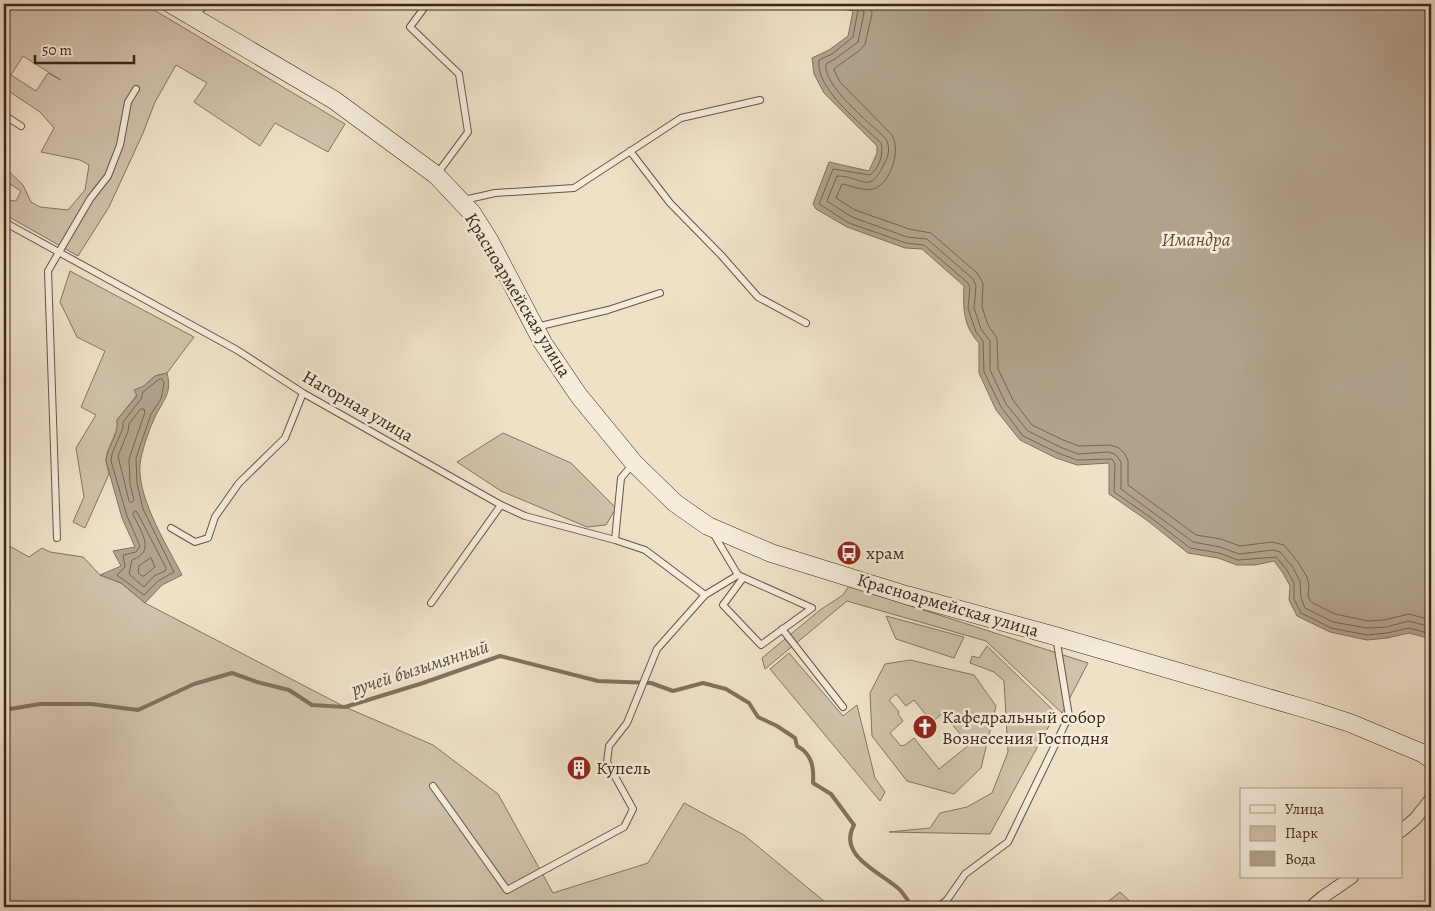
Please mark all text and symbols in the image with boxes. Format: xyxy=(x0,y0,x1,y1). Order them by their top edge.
scale bar xyxy=(35,32,134,64)
text: 50 m xyxy=(42,40,72,60)
street label: Красноармейская улица xyxy=(459,208,577,382)
water label: Имандра xyxy=(1161,227,1231,253)
street label: Нагорная улица xyxy=(298,364,419,448)
bus stop icon: храм xyxy=(836,540,862,566)
place label: храм xyxy=(866,541,905,565)
street label: Красноармейская улица xyxy=(854,568,1042,643)
water label: ручей бызымянный xyxy=(347,634,492,703)
place label: Кафедральный собор Вознесения Господня xyxy=(942,705,1109,750)
church icon: Кафедральный собор Вознесения Господня xyxy=(912,714,938,740)
building icon: Купель xyxy=(566,755,592,781)
place label: Купель xyxy=(596,756,650,780)
legend xyxy=(1240,788,1402,878)
text: Улица xyxy=(1285,799,1324,819)
text: Парк xyxy=(1285,823,1318,843)
text: Вода xyxy=(1285,849,1316,869)

